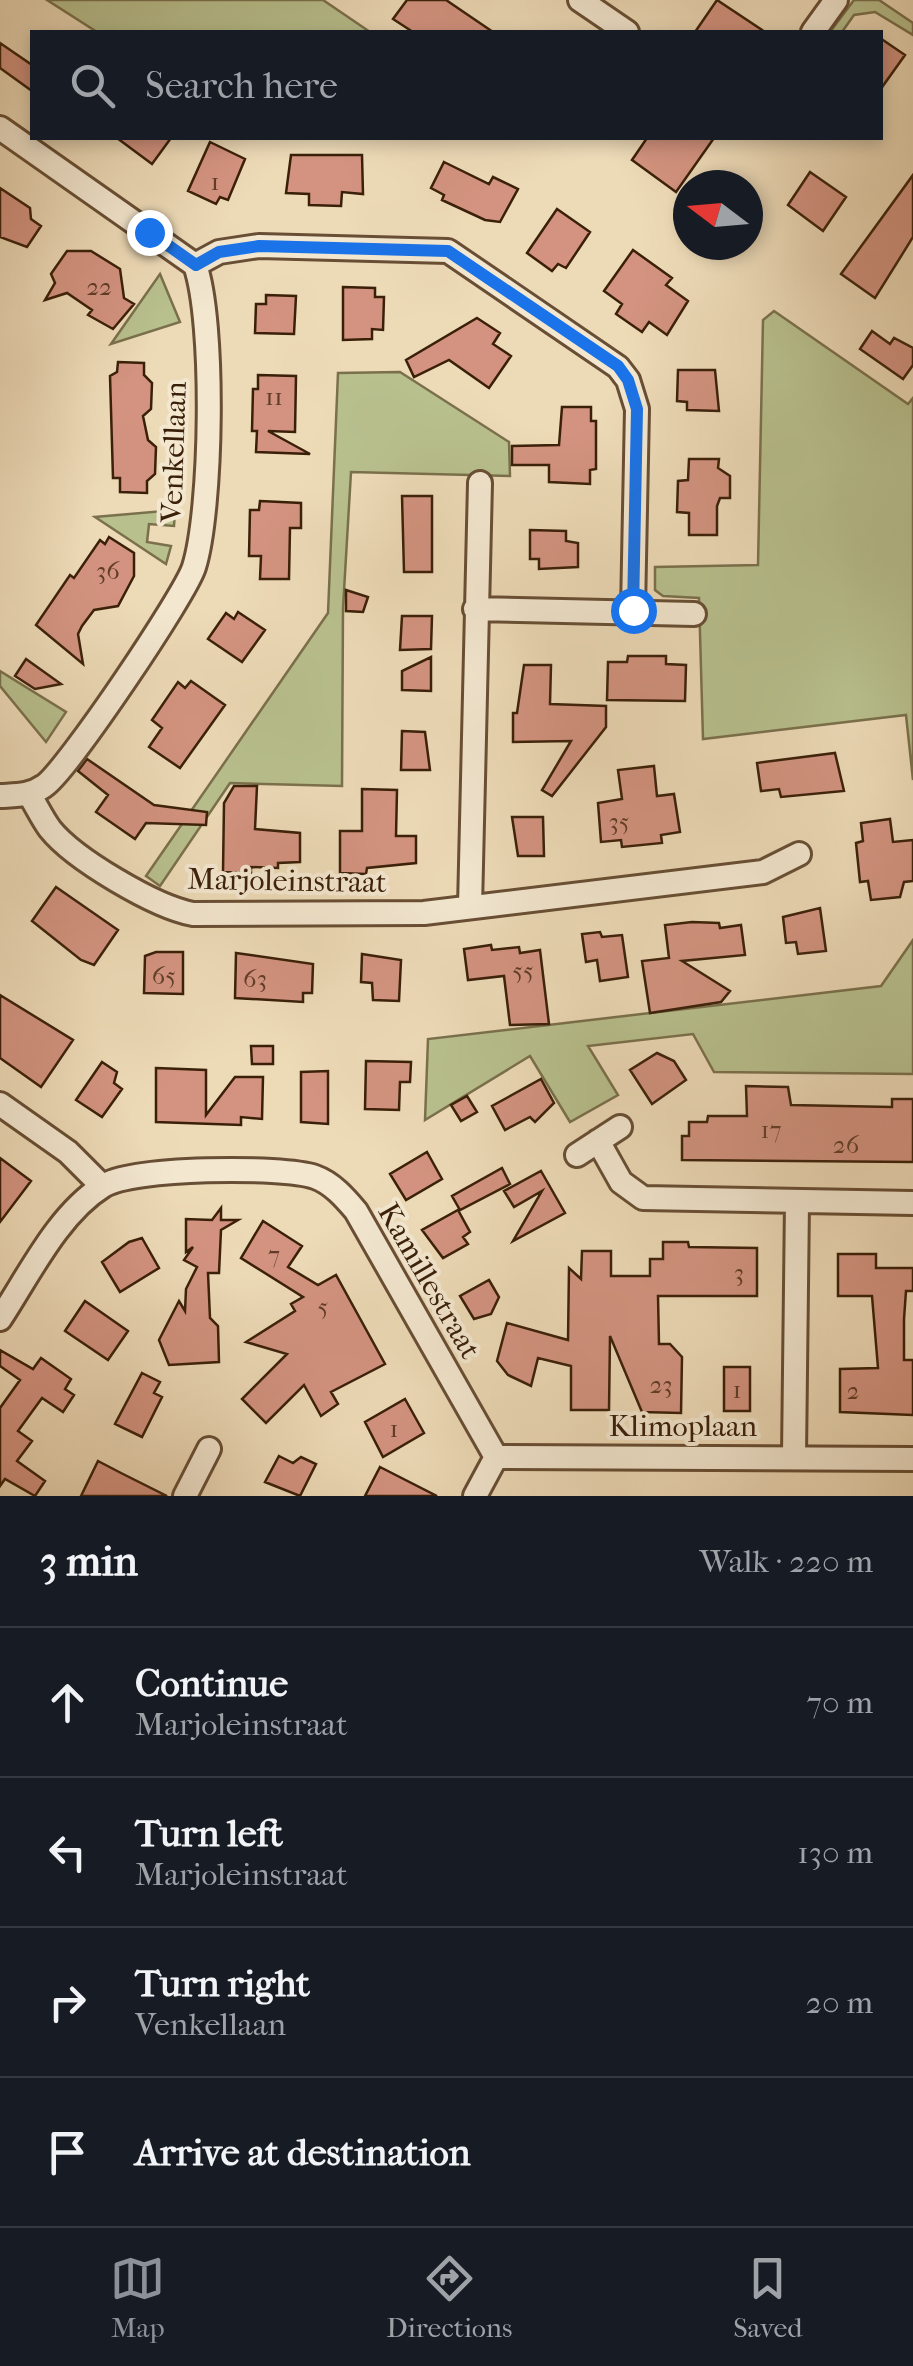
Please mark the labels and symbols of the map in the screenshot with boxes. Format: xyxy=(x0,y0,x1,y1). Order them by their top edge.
house number: 1 xyxy=(211,167,219,196)
north arrow xyxy=(673,170,763,260)
route end xyxy=(127,210,173,256)
house number: 22 xyxy=(86,272,112,301)
street label: Venkellaan xyxy=(154,380,194,524)
house number: 11 xyxy=(265,382,283,411)
house number: 36 xyxy=(96,556,120,585)
route start xyxy=(611,588,657,634)
house number: 35 xyxy=(608,807,630,836)
street label: Marjoleinstraat xyxy=(187,862,387,900)
house number: 55 xyxy=(512,956,534,985)
house number: 65 xyxy=(152,961,176,990)
house number: 63 xyxy=(243,964,267,993)
house number: 17 xyxy=(761,1115,781,1144)
house number: 26 xyxy=(833,1130,860,1159)
street label: Kamillestraat xyxy=(370,1197,488,1365)
house number: 7 xyxy=(268,1240,280,1269)
house number: 3 xyxy=(734,1258,744,1287)
house number: 5 xyxy=(318,1292,328,1321)
house number: 23 xyxy=(649,1370,673,1399)
house number: 1 xyxy=(733,1375,741,1404)
house number: 2 xyxy=(847,1376,859,1405)
street label: Klimoplaan xyxy=(609,1409,758,1444)
house number: 1 xyxy=(390,1414,398,1443)

